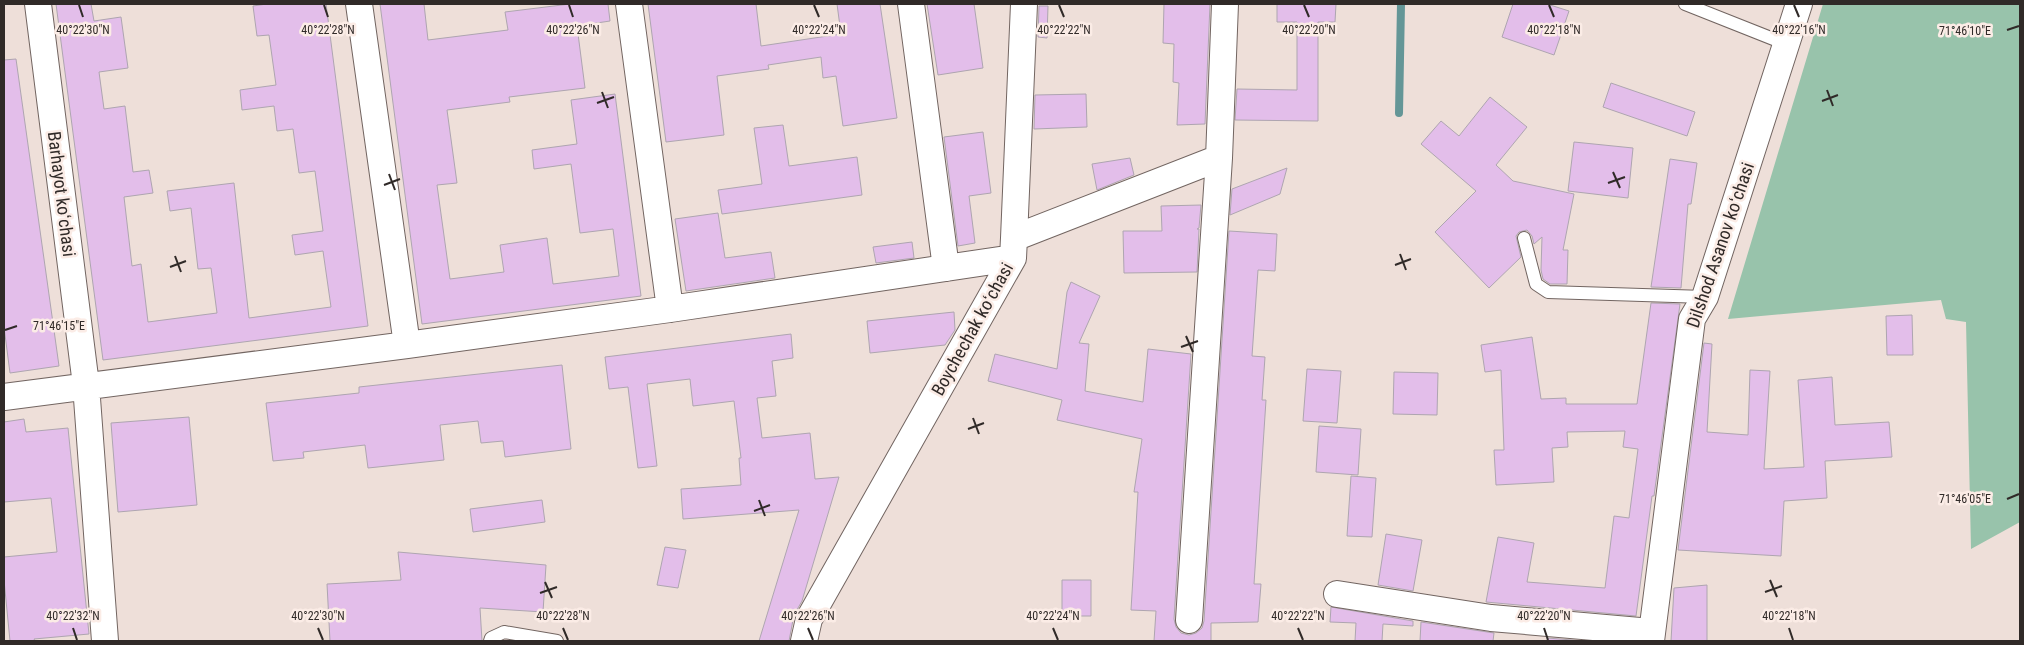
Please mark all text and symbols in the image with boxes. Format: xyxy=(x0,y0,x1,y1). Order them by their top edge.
text: 40°22'30"N xyxy=(56,23,110,37)
text: 40°22'28"N xyxy=(301,23,355,37)
text: 40°22'26"N xyxy=(546,23,600,37)
text: 40°22'24"N xyxy=(792,23,846,37)
text: 40°22'22"N xyxy=(1037,23,1091,37)
text: 40°22'20"N xyxy=(1282,23,1336,37)
text: 40°22'18"N xyxy=(1527,23,1581,37)
text: 40°22'16"N xyxy=(1772,23,1826,37)
text: 71°46'10"E xyxy=(1939,24,1991,38)
street label: Barhayot koʻchasi xyxy=(44,130,80,258)
street label: Dilshod Asanov koʻchasi xyxy=(1682,160,1758,330)
street label: Boychechak koʻchasi xyxy=(927,259,1017,399)
text: 71°46'15"E xyxy=(33,319,85,333)
text: 71°46'05"E xyxy=(1939,492,1991,506)
text: 40°22'32"N xyxy=(46,609,100,623)
text: 40°22'30"N xyxy=(291,609,345,623)
text: 40°22'28"N xyxy=(536,609,590,623)
text: 40°22'26"N xyxy=(781,609,835,623)
text: 40°22'24"N xyxy=(1026,609,1080,623)
text: 40°22'22"N xyxy=(1271,609,1325,623)
text: 40°22'20"N xyxy=(1517,609,1571,623)
text: 40°22'18"N xyxy=(1762,609,1816,623)

